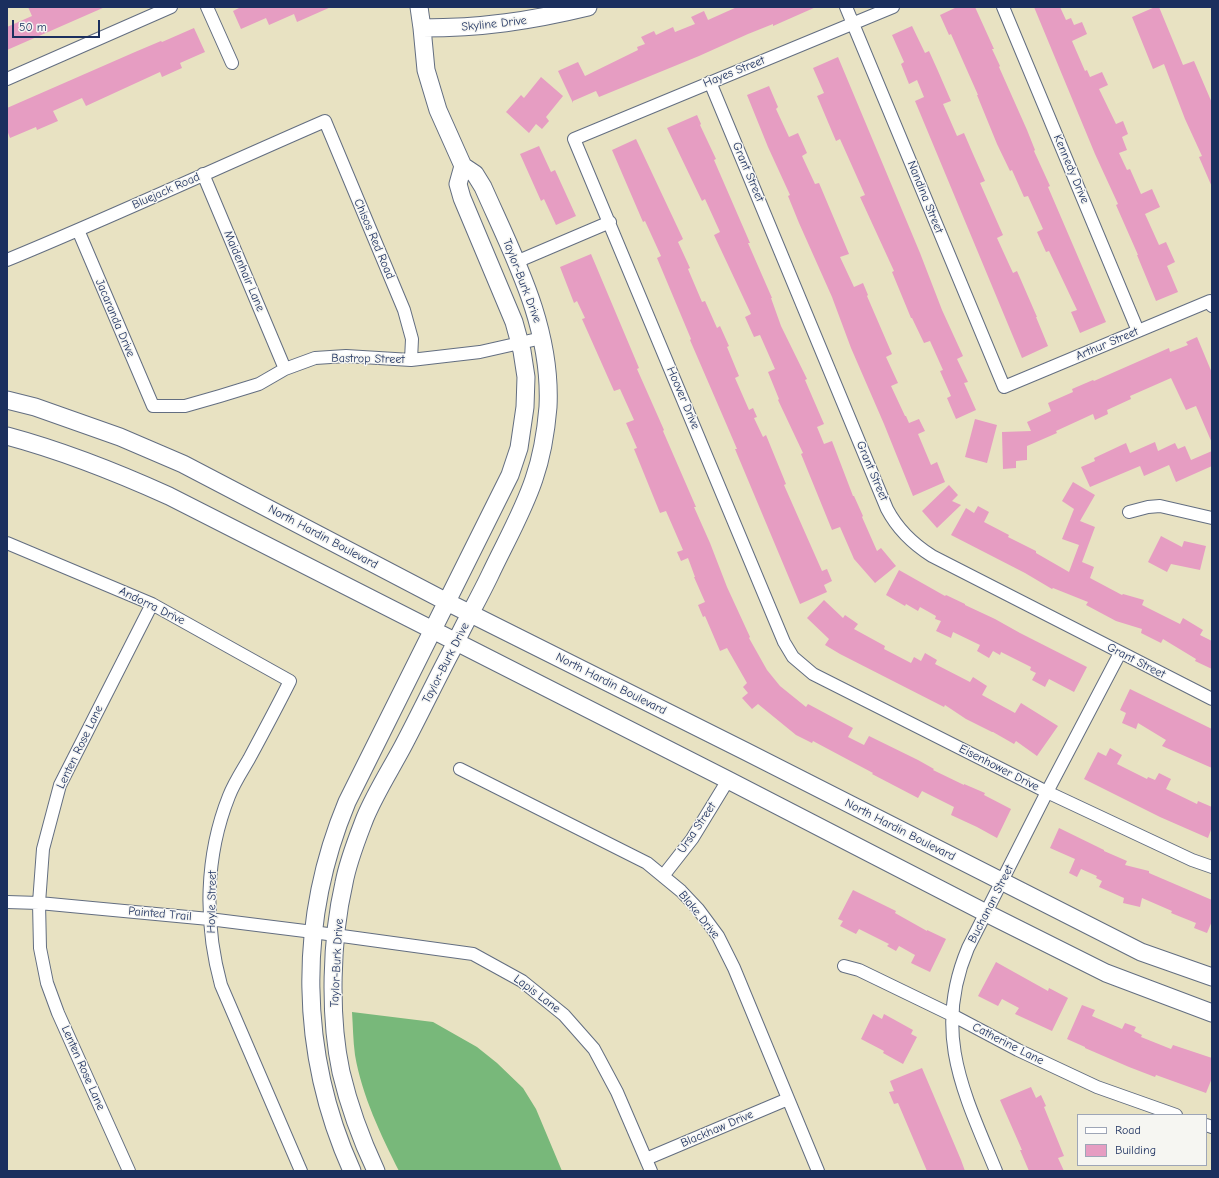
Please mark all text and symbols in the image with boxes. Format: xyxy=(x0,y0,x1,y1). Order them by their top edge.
scale bar xyxy=(14,12,102,38)
street label: Skyline Drive xyxy=(461,13,527,35)
text: 50 m xyxy=(19,20,47,34)
street label: Hayes Street xyxy=(701,53,767,91)
street label: Kennedy Drive xyxy=(1050,132,1092,206)
street label: Grant Street xyxy=(729,140,767,204)
street label: Nandina Street xyxy=(904,159,946,235)
street label: Bluejack Road xyxy=(130,170,202,212)
street label: Chisos Red Road xyxy=(351,197,397,281)
street label: Maidenhair Lane xyxy=(220,228,268,314)
street label: Taylor-Burk Drive xyxy=(499,237,545,325)
street label: Jacaranda Drive xyxy=(92,277,138,359)
street label: Arthur Street xyxy=(1074,324,1140,364)
street label: Bastrop Street xyxy=(331,351,405,367)
street label: Hoover Drive xyxy=(663,365,703,431)
street label: Grant Street xyxy=(853,439,891,503)
street label: North Hardin Boulevard xyxy=(266,502,380,572)
street label: Andorra Drive xyxy=(117,584,187,628)
street label: Taylor-Burk Drive xyxy=(419,620,473,706)
street label: Grant Street xyxy=(1104,640,1168,682)
street label: North Hardin Boulevard xyxy=(553,650,669,718)
street label: Lenten Rose Lane xyxy=(54,703,106,791)
street label: Eisenhower Drive xyxy=(957,742,1041,794)
street label: North Hardin Boulevard xyxy=(842,796,958,864)
street label: Ursa Street xyxy=(675,800,719,856)
street label: Buchanan Street xyxy=(965,863,1017,945)
street label: Hoyle Street xyxy=(204,870,220,934)
street label: Blake Drive xyxy=(675,888,723,942)
street label: Painted Trail xyxy=(128,904,192,924)
street label: Taylor-Burk Drive xyxy=(327,918,347,1008)
street label: Lapis Lane xyxy=(511,972,563,1016)
street label: Catherine Lane xyxy=(970,1020,1046,1068)
street label: Lenten Rose Lane xyxy=(58,1023,108,1113)
street label: Blackhaw Drive xyxy=(679,1107,755,1151)
legend xyxy=(1077,1114,1207,1166)
text: Road xyxy=(1115,1123,1141,1137)
text: Building xyxy=(1115,1143,1156,1157)

